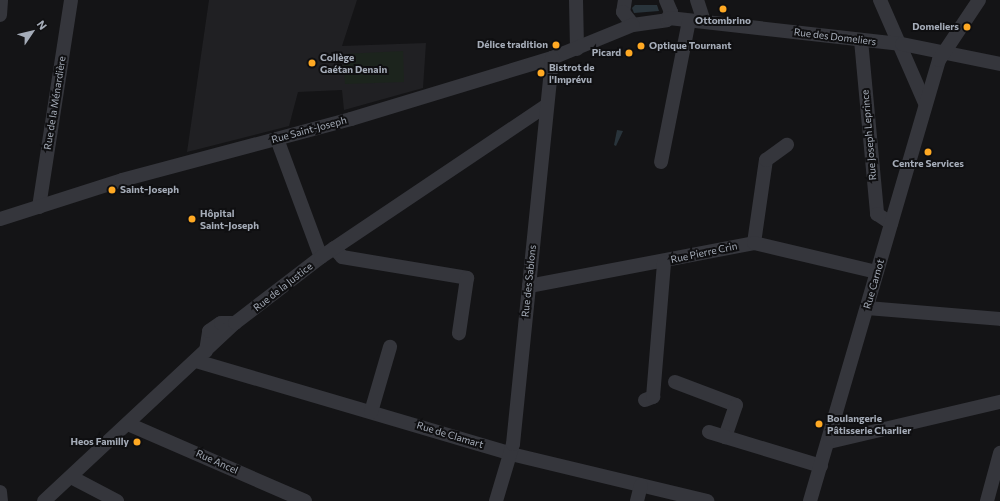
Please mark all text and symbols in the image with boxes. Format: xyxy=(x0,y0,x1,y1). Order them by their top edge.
marker: Ottombrino xyxy=(718,4,728,14)
north arrow xyxy=(12,12,52,52)
place label: Ottombrino xyxy=(695,15,751,27)
text: N xyxy=(35,18,50,32)
place label: Domeliers xyxy=(912,21,959,33)
marker: Domeliers xyxy=(962,22,972,32)
street label: Rue des Domeliers xyxy=(793,26,877,48)
place label: Délice tradition xyxy=(477,39,548,51)
marker: Délice tradition xyxy=(551,40,561,50)
place label: Optique Tournant xyxy=(649,40,731,52)
marker: Optique Tournant xyxy=(636,41,646,51)
place label: Picard xyxy=(592,47,621,59)
marker: Picard xyxy=(624,48,634,58)
place label: Collège Gaétan Denain xyxy=(320,51,387,74)
street label: Rue de la Ménardière xyxy=(42,55,68,151)
marker: Collège Gaétan Denain xyxy=(307,58,317,68)
place label: Bistrot de l'Imprévu xyxy=(549,61,594,84)
marker: Bistrot de l'Imprévu xyxy=(536,68,546,78)
street label: Rue Joseph Leprince xyxy=(859,89,879,181)
street label: Rue Saint-Joseph xyxy=(270,114,348,146)
marker: Centre Services xyxy=(923,147,933,157)
place label: Centre Services xyxy=(892,158,964,170)
place label: Saint-Joseph xyxy=(120,184,179,196)
marker: Saint-Joseph xyxy=(107,185,117,195)
place label: Hôpital Saint-Joseph xyxy=(200,207,259,230)
marker: Hôpital Saint-Joseph xyxy=(187,214,197,224)
street label: Rue Pierre Crin xyxy=(670,240,738,266)
street label: Rue des Sablons xyxy=(519,244,539,318)
street label: Rue Carnot xyxy=(861,258,887,310)
street label: Rue de la Justice xyxy=(251,260,315,314)
place label: Boulangerie Pâtisserie Charlier xyxy=(827,412,911,436)
street label: Rue de Clamart xyxy=(415,419,485,451)
marker: Boulangerie Pâtisserie Charlier xyxy=(814,419,824,429)
place label: Heos Familly xyxy=(71,436,129,448)
marker: Heos Familly xyxy=(132,437,142,447)
street label: Rue Ancel xyxy=(194,447,240,477)

